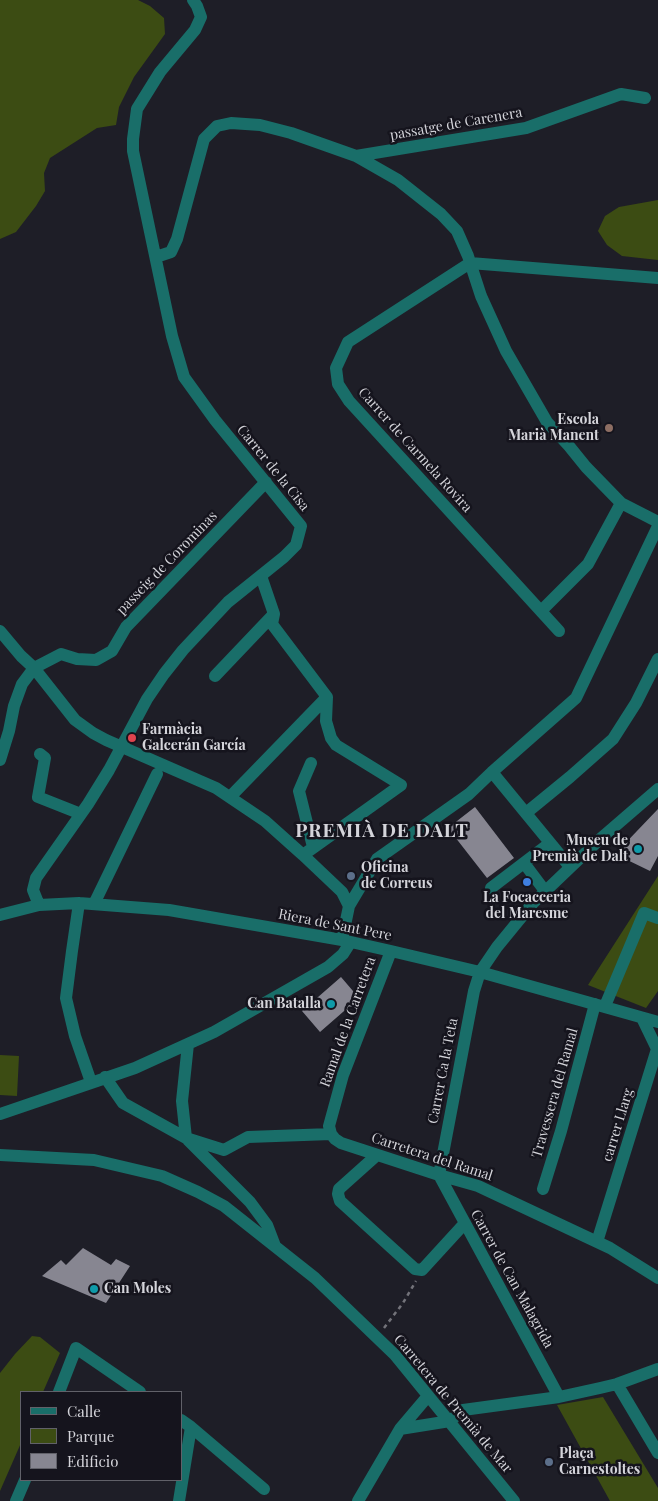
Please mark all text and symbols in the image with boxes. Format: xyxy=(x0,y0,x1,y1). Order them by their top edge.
street label: passatge de Carenera xyxy=(389,104,523,144)
street label: Carrer de Carmela Rovira xyxy=(355,384,475,516)
place label: Escola Marià Manent xyxy=(508,412,599,444)
street label: Carrer de la Cisa xyxy=(233,422,313,514)
marker: Escola Marià Manent xyxy=(603,422,615,434)
street label: passeig de Corominas xyxy=(113,508,221,618)
place label: Farmàcia Galcerán García xyxy=(142,722,246,754)
marker: Farmàcia Galcerán García xyxy=(126,732,138,744)
district label: PREMIÀ DE DALT xyxy=(293,820,471,842)
place label: Museu de Premià de Dalt xyxy=(532,833,628,866)
marker: Museu de Premià de Dalt xyxy=(632,843,644,855)
place label: Oficina de Correus xyxy=(361,860,432,892)
marker: Oficina de Correus xyxy=(345,870,357,882)
marker: La Focacceria del Maresme xyxy=(521,876,533,888)
place label: La Focacceria del Maresme xyxy=(483,890,571,922)
street label: Riera de Sant Pere xyxy=(277,906,393,944)
street label: Ramal de la Carretera xyxy=(317,955,379,1089)
place label: Can Batalla xyxy=(247,996,321,1012)
marker: Can Batalla xyxy=(325,998,337,1010)
street label: Carrer Ca la Teta xyxy=(425,1017,461,1125)
street label: Travessera del Ramal xyxy=(528,1026,582,1160)
street label: carrer Llarg xyxy=(599,1086,637,1164)
street label: Carretera del Ramal xyxy=(369,1129,495,1185)
street label: Carrer de Can Malagrida xyxy=(467,1207,557,1351)
place label: Can Moles xyxy=(104,1281,171,1297)
marker: Can Moles xyxy=(88,1283,100,1295)
street label: Carretera de Premià de Mar xyxy=(390,1331,516,1477)
legend xyxy=(20,1391,182,1481)
text: Calle xyxy=(67,1401,101,1421)
text: Parque xyxy=(67,1426,114,1446)
place label: Plaça Carnestoltes xyxy=(559,1446,640,1478)
text: Edificio xyxy=(67,1451,118,1471)
marker: Plaça Carnestoltes xyxy=(543,1456,555,1468)

